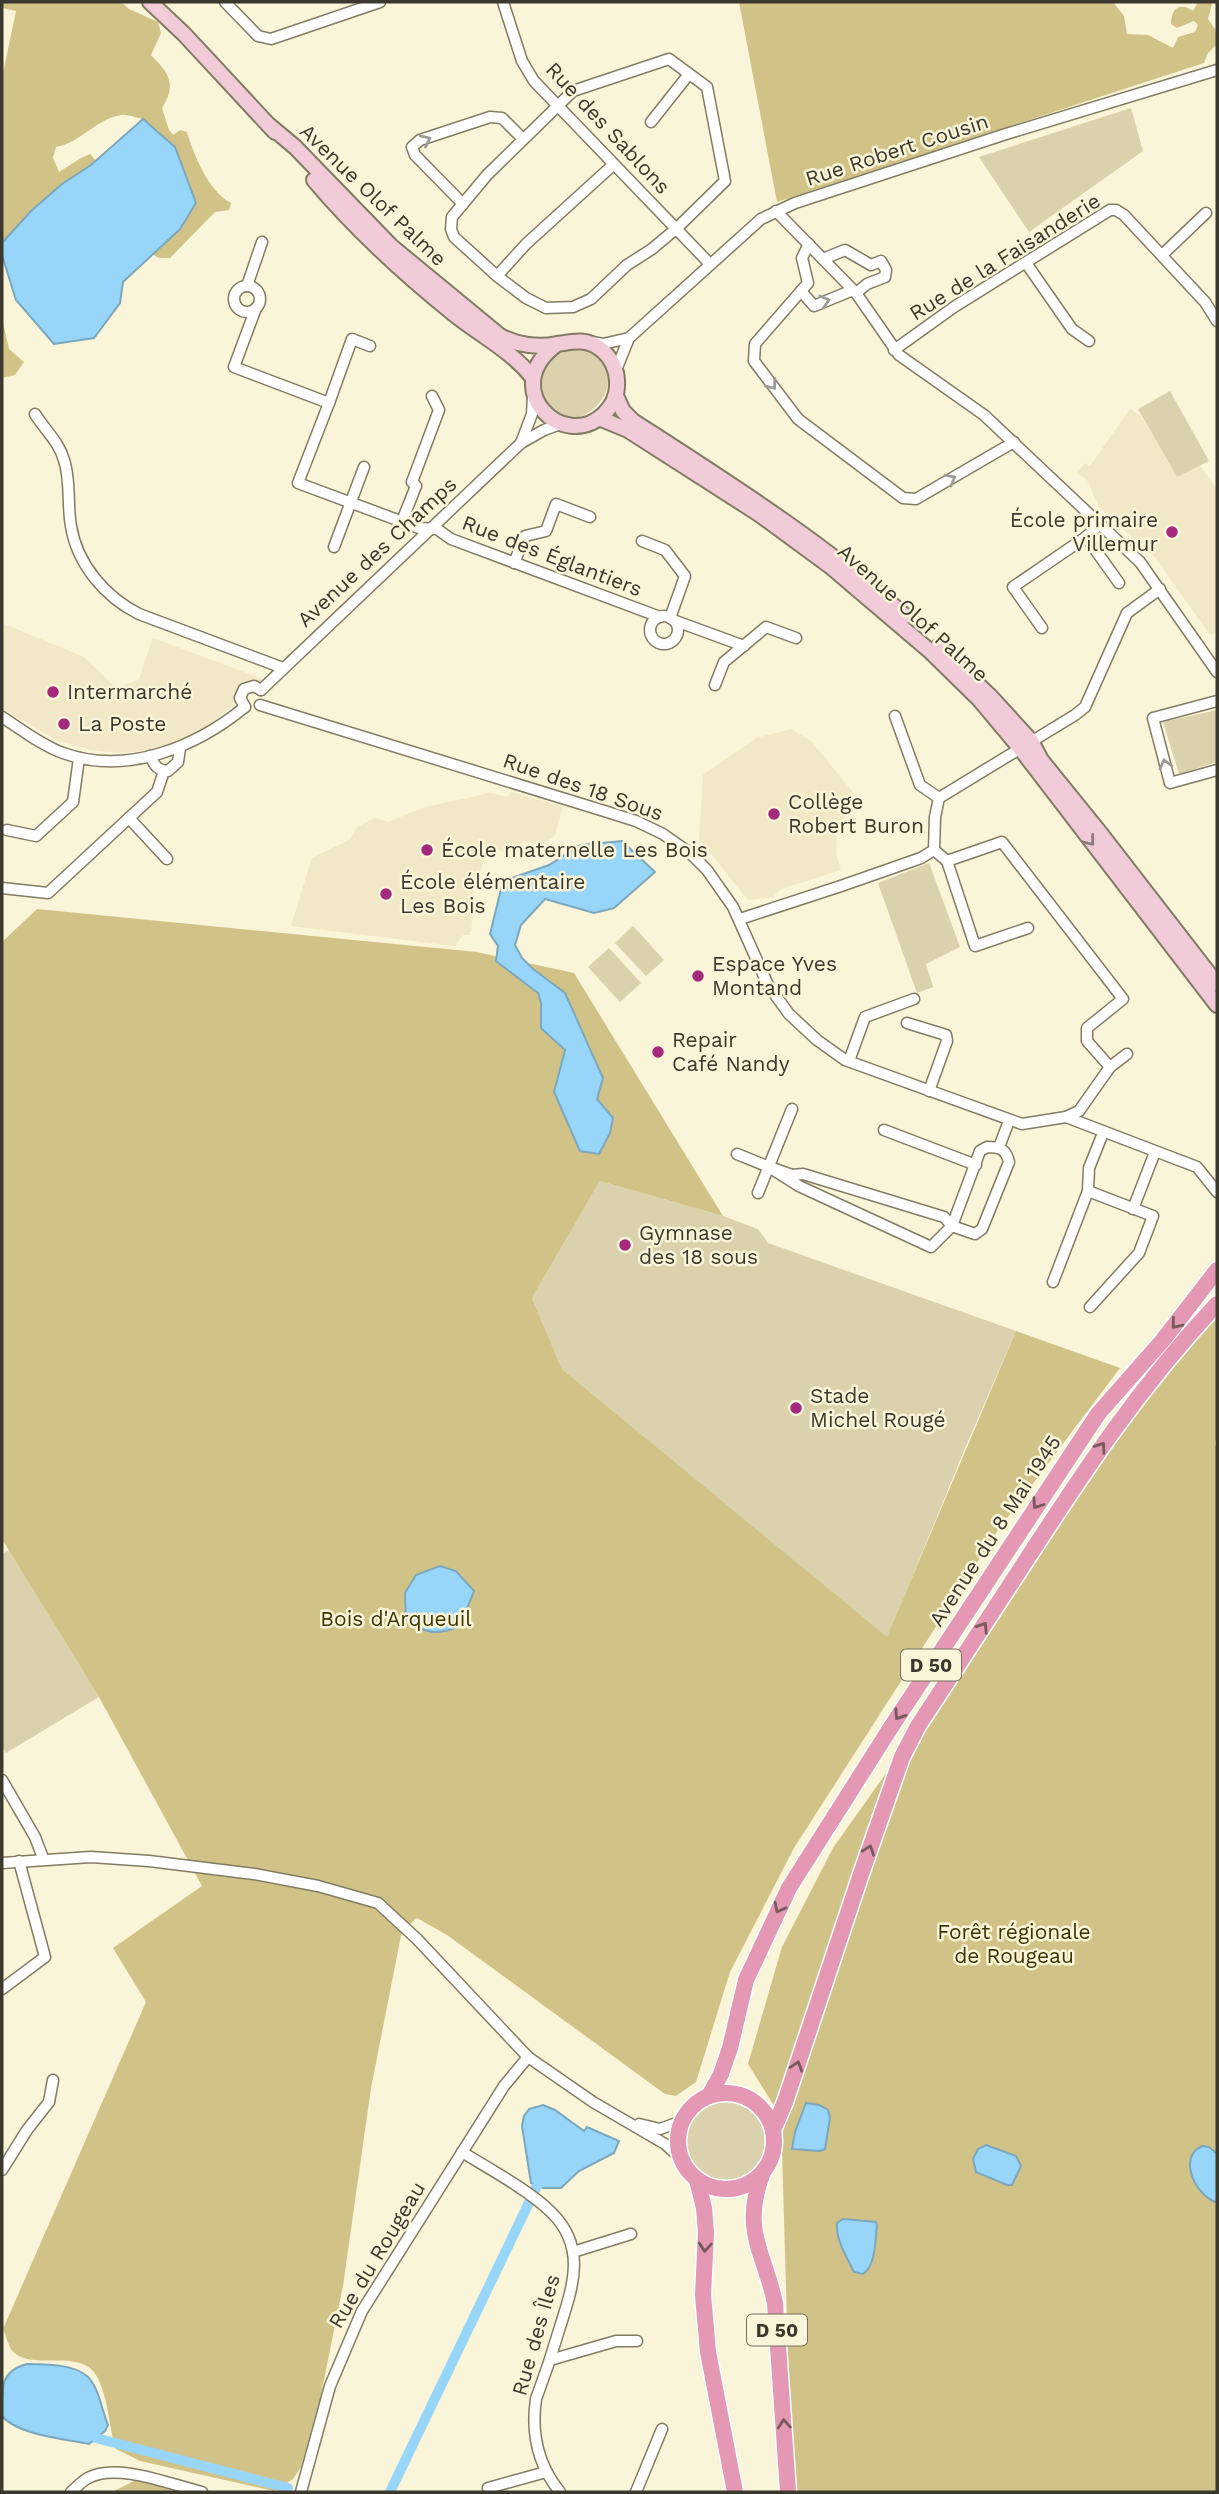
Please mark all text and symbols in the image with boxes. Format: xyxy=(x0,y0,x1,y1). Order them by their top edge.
street label: Rue des Sablons xyxy=(541,57,676,199)
street label: Rue Robert Cousin xyxy=(802,108,992,191)
street label: Avenue Olof Palme xyxy=(295,118,452,271)
one-way arrow xyxy=(419,134,431,148)
street label: Rue de la Faisanderie xyxy=(905,188,1105,326)
one-way arrow xyxy=(818,295,830,310)
one-way arrow xyxy=(764,377,777,390)
street label: Avenue des Champs xyxy=(292,471,461,632)
one-way arrow xyxy=(944,474,956,487)
place label: École primaire Villemur xyxy=(1010,507,1158,556)
street label: Rue des Églantiers xyxy=(459,510,646,601)
marker: École primaire Villemur xyxy=(1164,524,1180,540)
street label: Avenue Olof Palme xyxy=(833,538,994,687)
place label: Intermarché xyxy=(67,679,192,704)
marker: Intermarché xyxy=(45,684,61,700)
place label: La Poste xyxy=(78,711,166,736)
marker: La Poste xyxy=(56,716,72,732)
street label: Rue des 18 Sous xyxy=(500,747,666,826)
one-way arrow xyxy=(1159,759,1173,771)
place label: Collège Robert Buron xyxy=(788,789,924,838)
marker: Collège Robert Buron xyxy=(766,806,782,822)
one-way arrow xyxy=(1082,834,1095,846)
place label: École maternelle Les Bois xyxy=(441,837,708,862)
marker: École maternelle Les Bois xyxy=(419,842,435,858)
place label: École élémentaire Les Bois xyxy=(400,869,585,918)
marker: École élémentaire Les Bois xyxy=(378,886,394,902)
place label: Espace Yves Montand xyxy=(712,951,837,1000)
marker: Espace Yves Montand xyxy=(690,968,706,984)
place label: Repair Café Nandy xyxy=(672,1027,790,1076)
marker: Repair Café Nandy xyxy=(650,1044,666,1060)
place label: Gymnase des 18 sous xyxy=(639,1220,758,1269)
marker: Gymnase des 18 sous xyxy=(617,1237,633,1253)
one-way arrow xyxy=(1171,1317,1184,1329)
place label: Stade Michel Rougé xyxy=(810,1383,946,1432)
marker: Stade Michel Rougé xyxy=(788,1400,804,1416)
street label: Avenue du 8 Mai 1945 xyxy=(923,1430,1066,1631)
one-way arrow xyxy=(1093,1442,1105,1455)
one-way arrow xyxy=(1033,1496,1045,1509)
park label: Bois d'Arqueuil xyxy=(320,1606,472,1631)
one-way arrow xyxy=(974,1622,987,1635)
road number: D 50 xyxy=(901,1650,961,1680)
one-way arrow xyxy=(895,1707,907,1720)
one-way arrow xyxy=(861,1845,875,1857)
one-way arrow xyxy=(773,1901,787,1913)
park label: Forêt régionale de Rougeau xyxy=(937,1919,1091,1968)
one-way arrow xyxy=(789,2061,803,2073)
street label: Rue du Rougeau xyxy=(323,2177,430,2333)
one-way arrow xyxy=(698,2242,713,2253)
street label: Rue des Îles xyxy=(506,2271,565,2398)
road number: D 50 xyxy=(747,2314,807,2346)
one-way arrow xyxy=(777,2418,792,2429)

